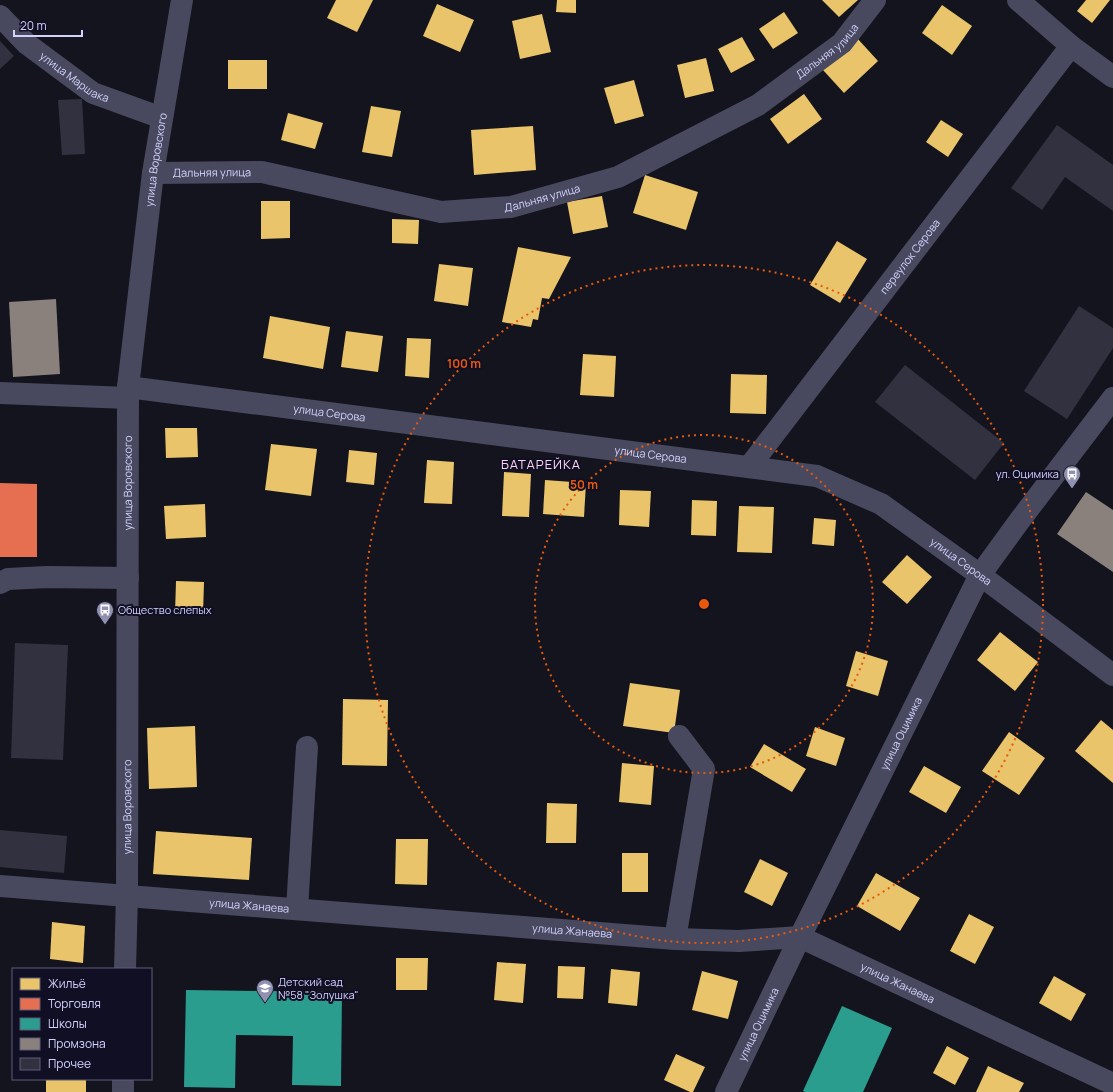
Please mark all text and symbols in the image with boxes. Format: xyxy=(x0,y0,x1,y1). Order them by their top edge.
scale bar xyxy=(14,12,82,38)
text: 20 m xyxy=(20,17,47,34)
street label: Дальняя улица xyxy=(792,20,861,82)
street label: улица Маршака xyxy=(37,48,111,105)
street label: улица Воровского xyxy=(141,111,170,208)
street label: Дальняя улица xyxy=(173,164,251,180)
street label: Дальняя улица xyxy=(504,180,582,214)
street label: переулок Серова xyxy=(876,215,943,297)
text: 100 m xyxy=(447,355,481,372)
street label: улица Серова xyxy=(292,400,366,425)
street label: улица Воровского xyxy=(120,435,135,531)
street label: улица Серова xyxy=(614,442,688,466)
district label: БАТАРЕЙКА xyxy=(501,455,581,473)
bus stop icon: ул. Оцимика xyxy=(1062,464,1082,489)
place label: ул. Оцимика xyxy=(996,466,1059,481)
text: 50 m xyxy=(570,476,598,493)
street label: улица Серова xyxy=(927,534,995,588)
centre of rings xyxy=(697,597,711,611)
bus stop icon: Общество слепых xyxy=(95,600,115,625)
place label: Общество слепых xyxy=(118,602,212,617)
street label: улица Оцимика xyxy=(876,694,925,772)
street label: улица Воровского xyxy=(119,759,134,855)
street label: улица Жанаева xyxy=(209,894,290,916)
street label: улица Жанаева xyxy=(532,920,613,941)
street label: улица Жанаева xyxy=(858,958,937,1006)
legend xyxy=(12,968,152,1080)
place label: Детский сад №58 "Золушка" xyxy=(278,974,359,1002)
text: Жильё xyxy=(48,975,86,992)
school or university icon: Детский сад №58 "Золушка" xyxy=(255,978,275,1003)
street label: улица Оцимика xyxy=(734,985,782,1063)
text: Торговля xyxy=(48,995,101,1012)
text: Школы xyxy=(48,1015,87,1032)
text: Промзона xyxy=(48,1035,106,1052)
text: Прочее xyxy=(48,1055,91,1072)

